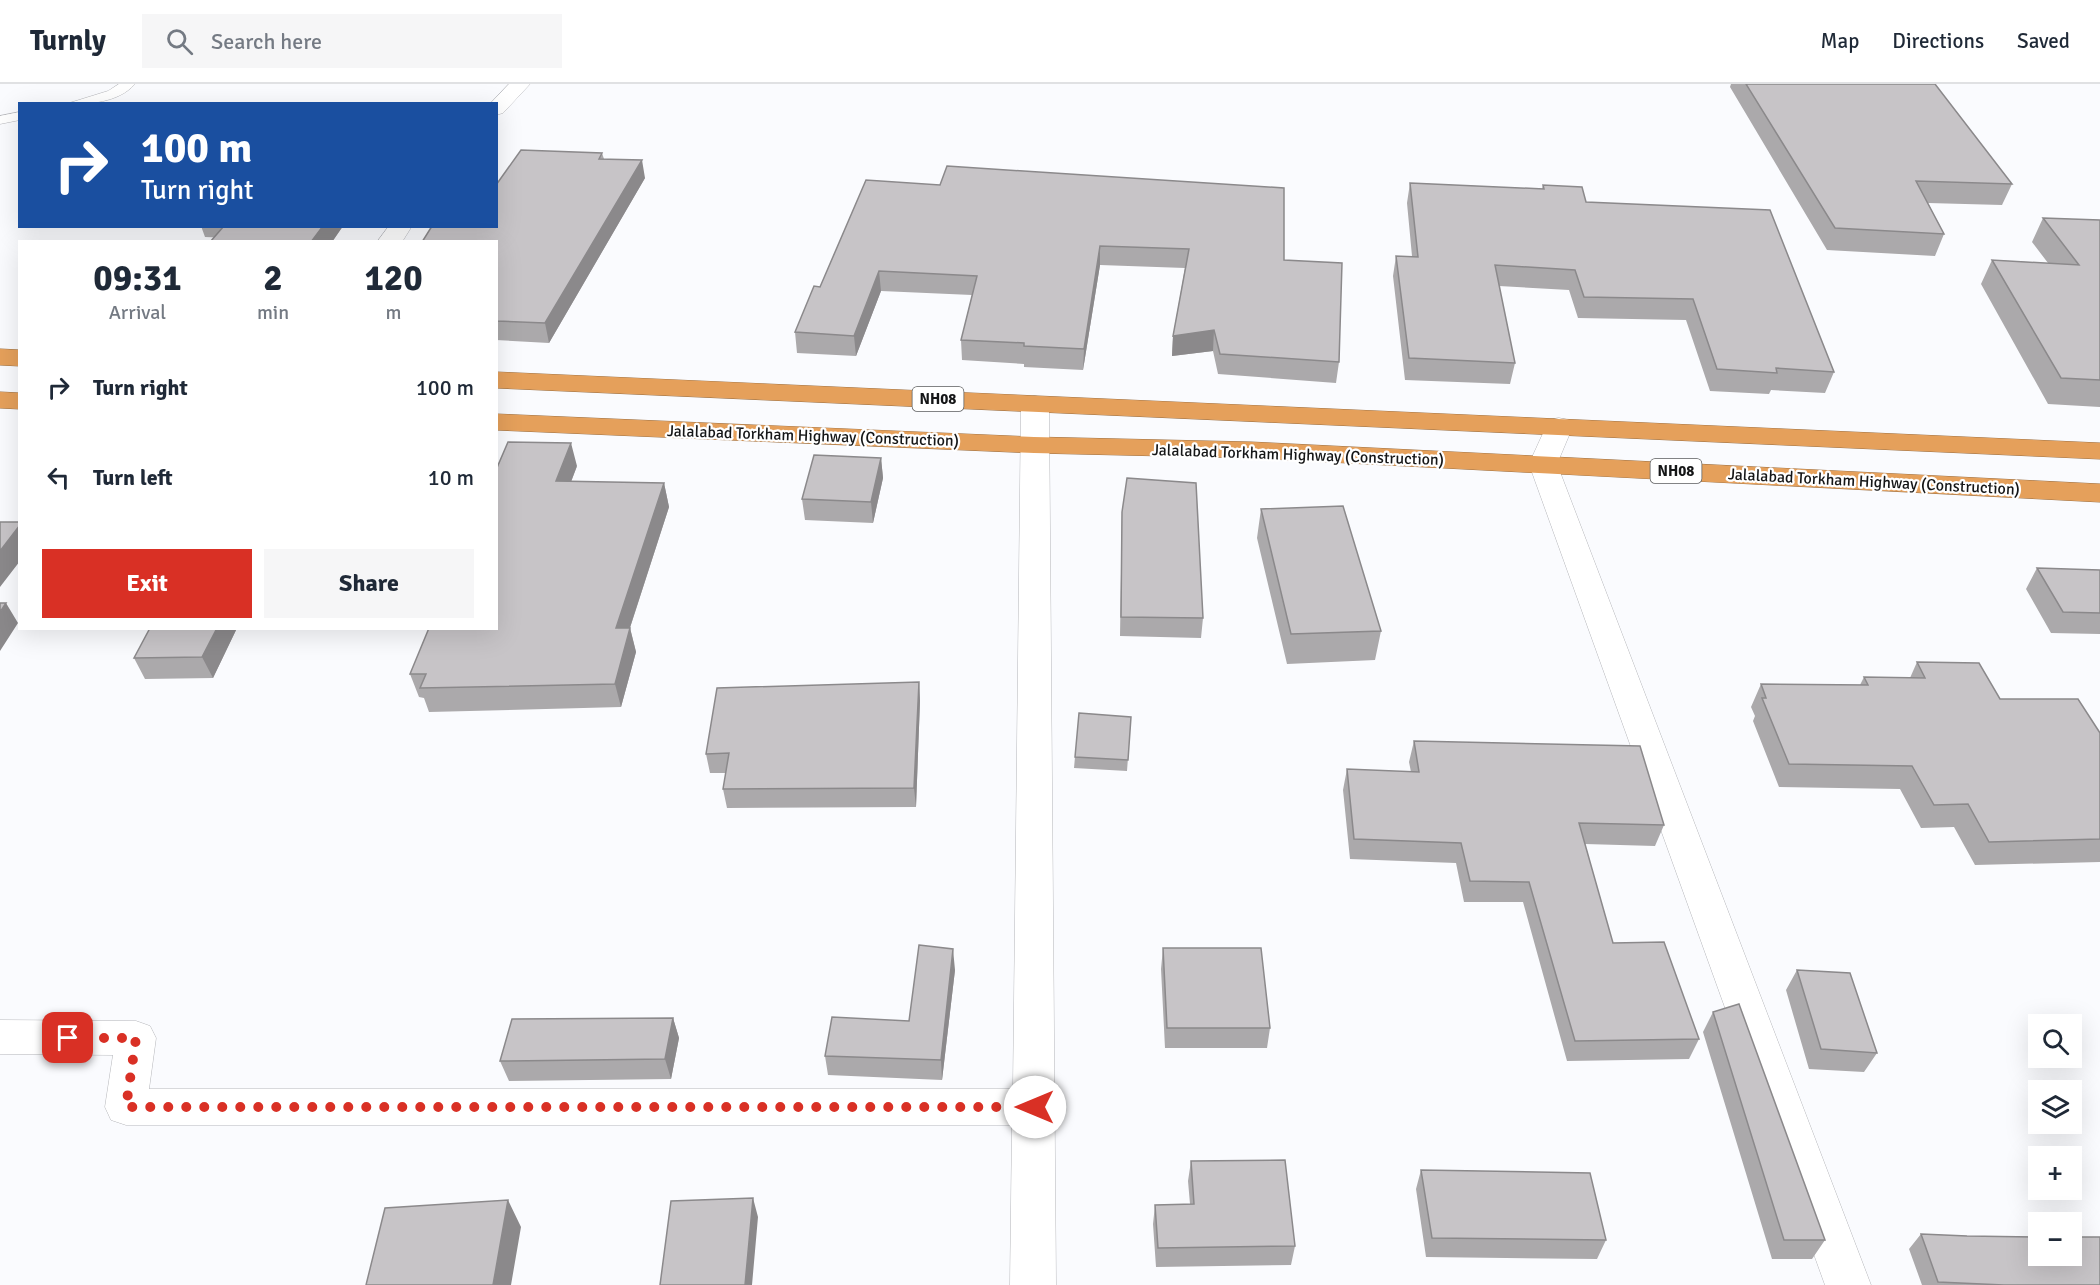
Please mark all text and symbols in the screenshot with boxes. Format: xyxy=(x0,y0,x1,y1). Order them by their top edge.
search box xyxy=(142,14,562,68)
text: Turnly xyxy=(30,24,106,58)
icon: search xyxy=(163,25,196,58)
text: Search here xyxy=(211,28,322,55)
text: Map xyxy=(1821,28,1859,54)
text: Directions xyxy=(1892,28,1984,54)
text: Saved xyxy=(2017,28,2070,54)
text: 100 m xyxy=(141,123,252,174)
icon: right xyxy=(42,126,120,204)
text: Turn right xyxy=(141,174,254,207)
text: 09:31 xyxy=(93,256,182,301)
text: 2 xyxy=(263,256,283,301)
text: 120 xyxy=(364,256,423,301)
text: Arrival xyxy=(109,300,166,325)
text: min xyxy=(257,300,289,325)
text: m xyxy=(386,300,402,325)
icon: right xyxy=(42,371,75,404)
text: Turn right xyxy=(93,374,188,401)
text: 100 m xyxy=(416,374,474,401)
road number: NH08 xyxy=(912,387,964,411)
street label: Jalalabad Torkham Highway (Construction) xyxy=(667,421,959,451)
street label: Jalalabad Torkham Highway (Construction) xyxy=(1152,440,1444,470)
road number: NH08 xyxy=(1650,459,1702,483)
icon: left xyxy=(42,461,75,494)
text: Turn left xyxy=(93,464,173,491)
text: 10 m xyxy=(428,464,474,491)
street label: Jalalabad Torkham Highway (Construction) xyxy=(1727,464,2020,500)
button: Exit xyxy=(42,549,252,618)
button: Share xyxy=(264,549,474,618)
pin xyxy=(42,1012,93,1063)
map controls xyxy=(2028,1014,2082,1266)
button: search xyxy=(2028,1014,2082,1068)
icon: arrive xyxy=(51,1021,84,1054)
position arrow xyxy=(1003,1075,1067,1139)
button: layers xyxy=(2028,1080,2082,1134)
button: + xyxy=(2028,1146,2082,1200)
button: − xyxy=(2028,1212,2082,1266)

